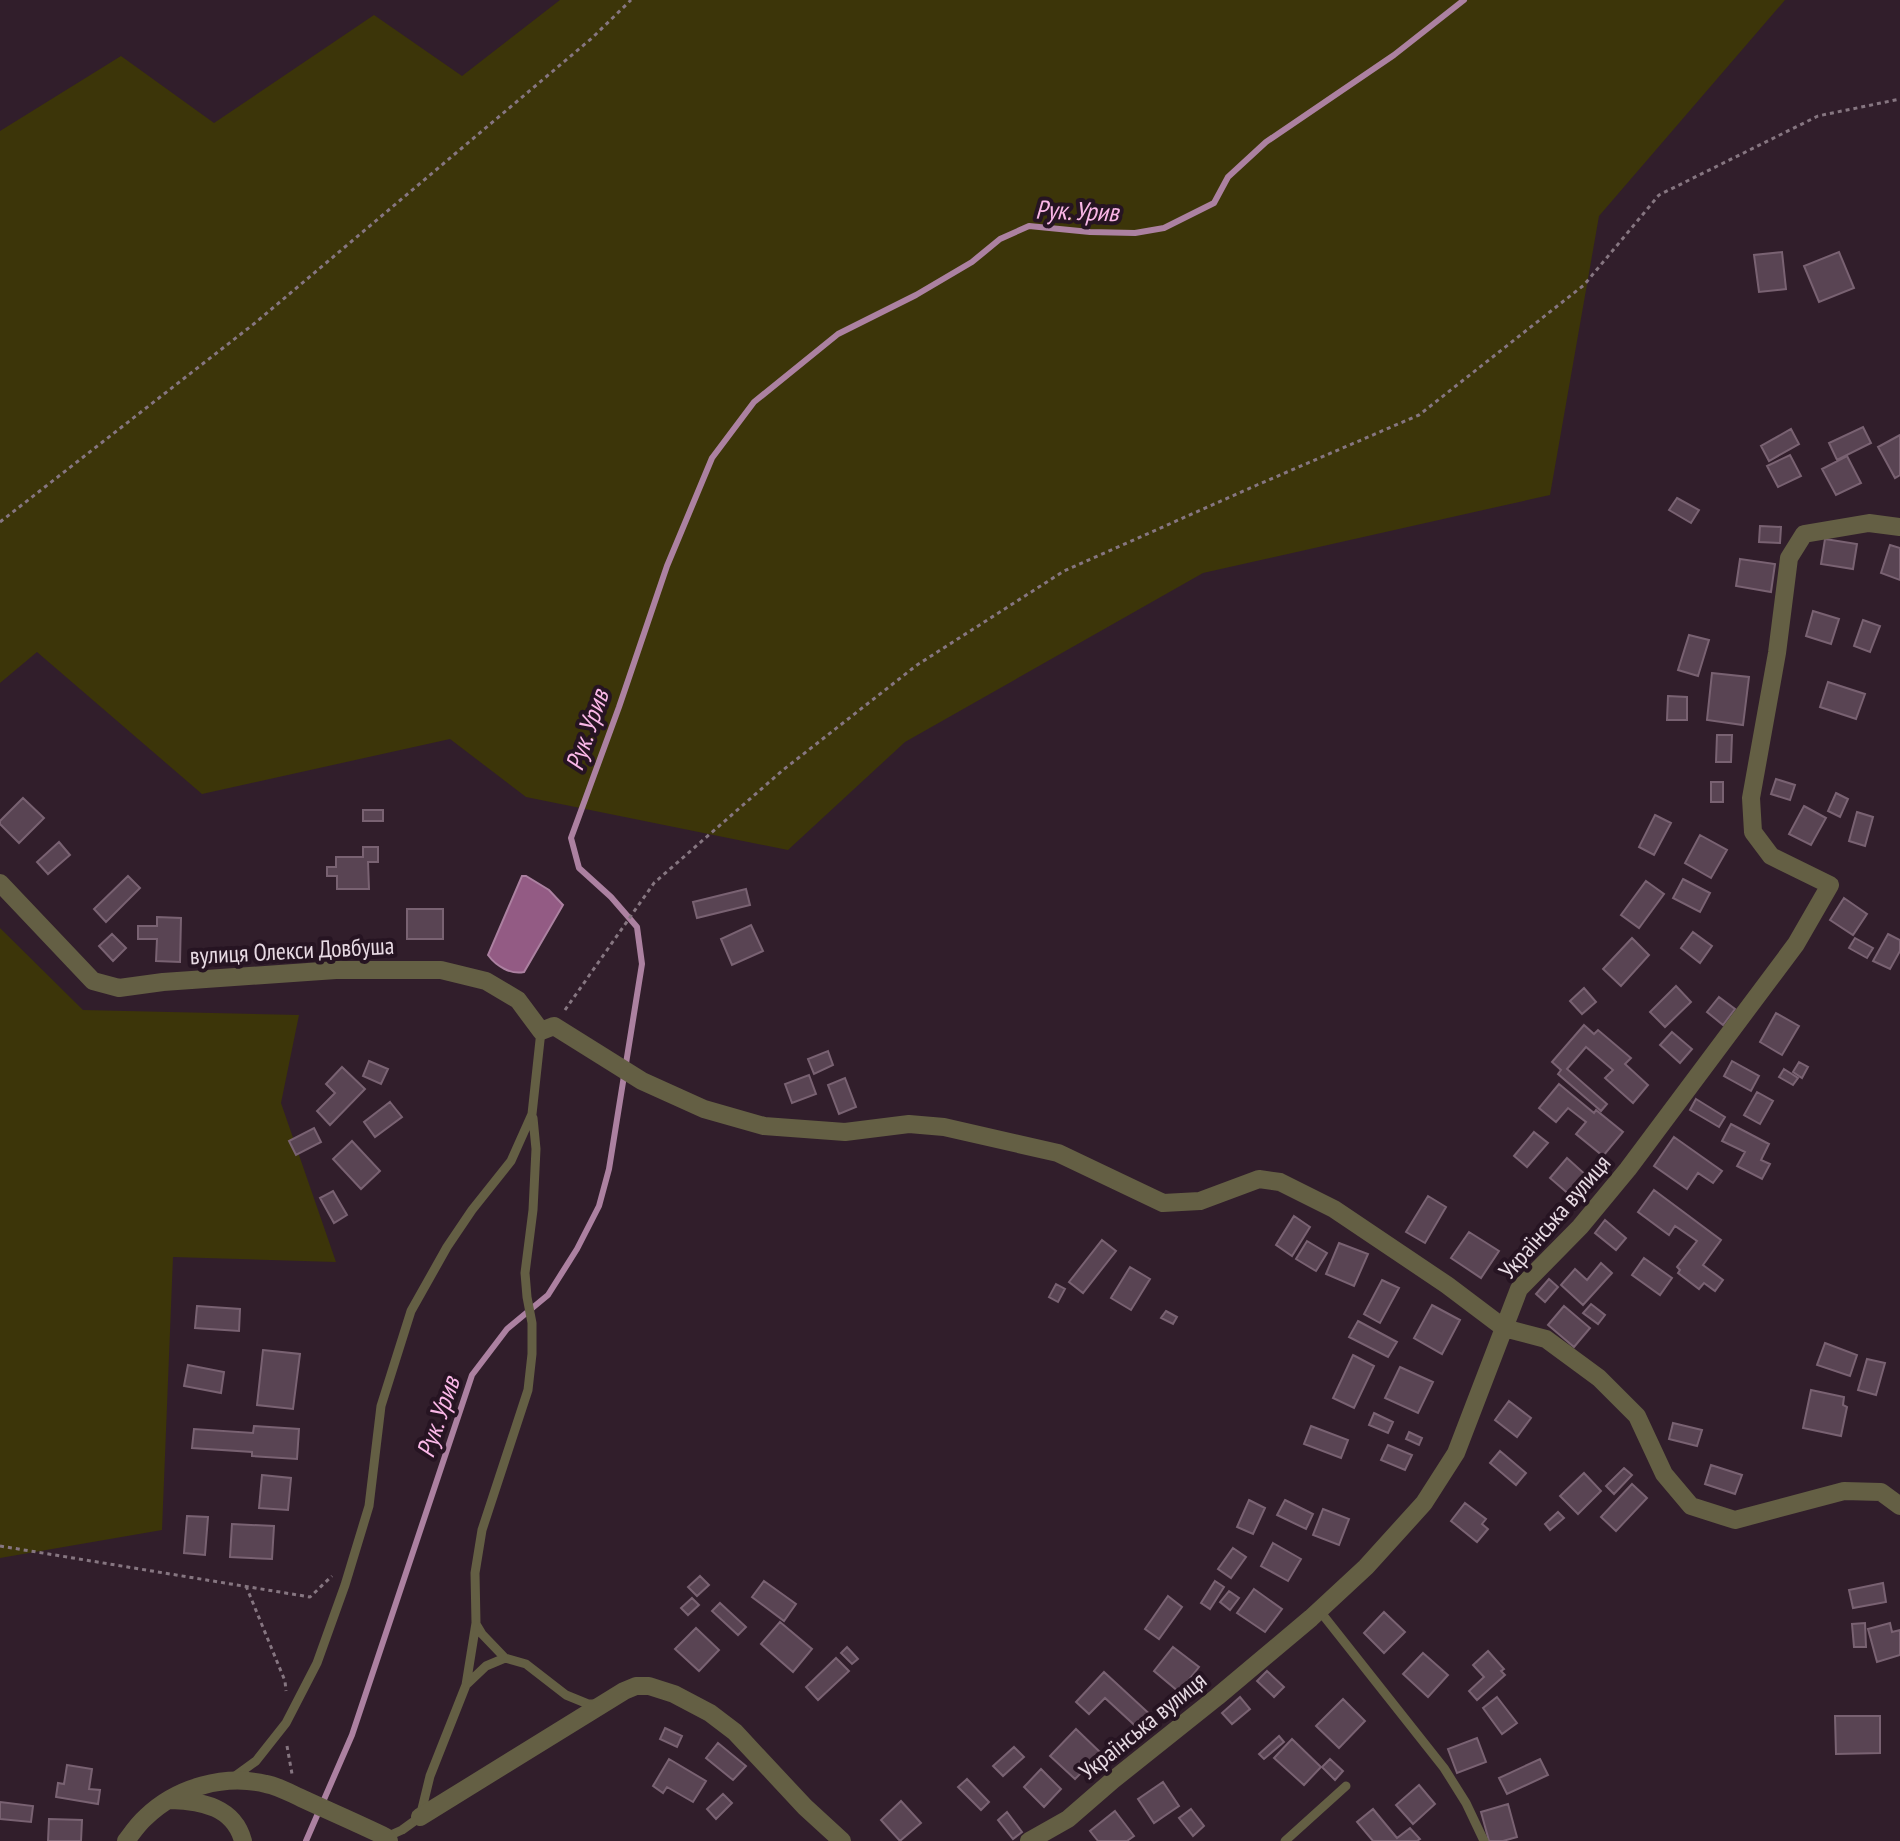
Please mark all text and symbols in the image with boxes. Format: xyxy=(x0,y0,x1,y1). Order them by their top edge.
water label: Рук. Урив xyxy=(1035,193,1121,228)
water label: Рук. Урив xyxy=(557,684,616,775)
street label: вулиця Олекси Довбуша xyxy=(189,930,395,971)
street label: Українська вулиця xyxy=(1492,1148,1617,1285)
water label: Рук. Урив xyxy=(408,1371,467,1462)
street label: Українська вулиця xyxy=(1073,1665,1213,1786)

